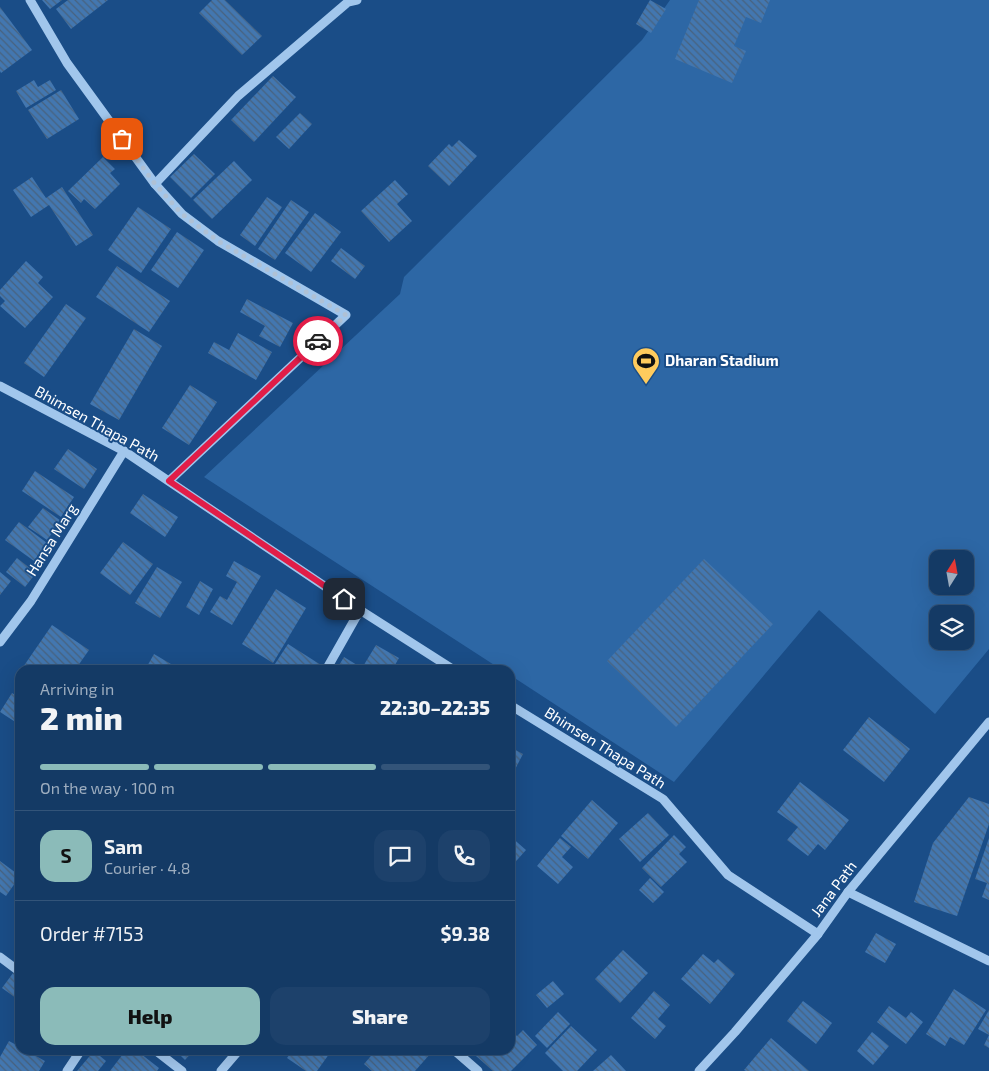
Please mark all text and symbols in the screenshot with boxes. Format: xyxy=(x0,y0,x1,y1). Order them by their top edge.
pin xyxy=(101,118,143,160)
icon: bag xyxy=(108,125,136,153)
courier xyxy=(293,316,343,366)
icon: car xyxy=(304,327,332,355)
sports icon: Dharan Stadium xyxy=(631,346,661,385)
place label: Dharan Stadium xyxy=(665,351,779,369)
street label: Bhimsen Thapa Path xyxy=(32,381,163,465)
street label: Hansa Marg xyxy=(22,499,81,579)
north arrow xyxy=(929,550,974,595)
map controls xyxy=(929,550,974,650)
pin xyxy=(323,578,365,620)
icon: home xyxy=(330,585,358,613)
button: layers xyxy=(929,605,974,650)
text: Arriving in xyxy=(40,679,114,698)
text: 22:30–22:35 xyxy=(380,696,490,719)
text: 2 min xyxy=(40,698,123,736)
street label: Bhimsen Thapa Path xyxy=(542,703,670,792)
text: On the way · 100 m xyxy=(40,778,175,797)
button: chat xyxy=(374,830,426,882)
button: phone xyxy=(438,830,490,882)
text: Sam xyxy=(104,835,143,858)
text: S xyxy=(60,844,72,867)
street label: Jana Path xyxy=(806,857,860,920)
text: Courier · 4.8 xyxy=(104,858,191,877)
text: Order #7153 xyxy=(40,922,144,945)
text: $9.38 xyxy=(441,922,490,945)
button: Help xyxy=(40,987,260,1045)
button: Share xyxy=(270,987,490,1045)

